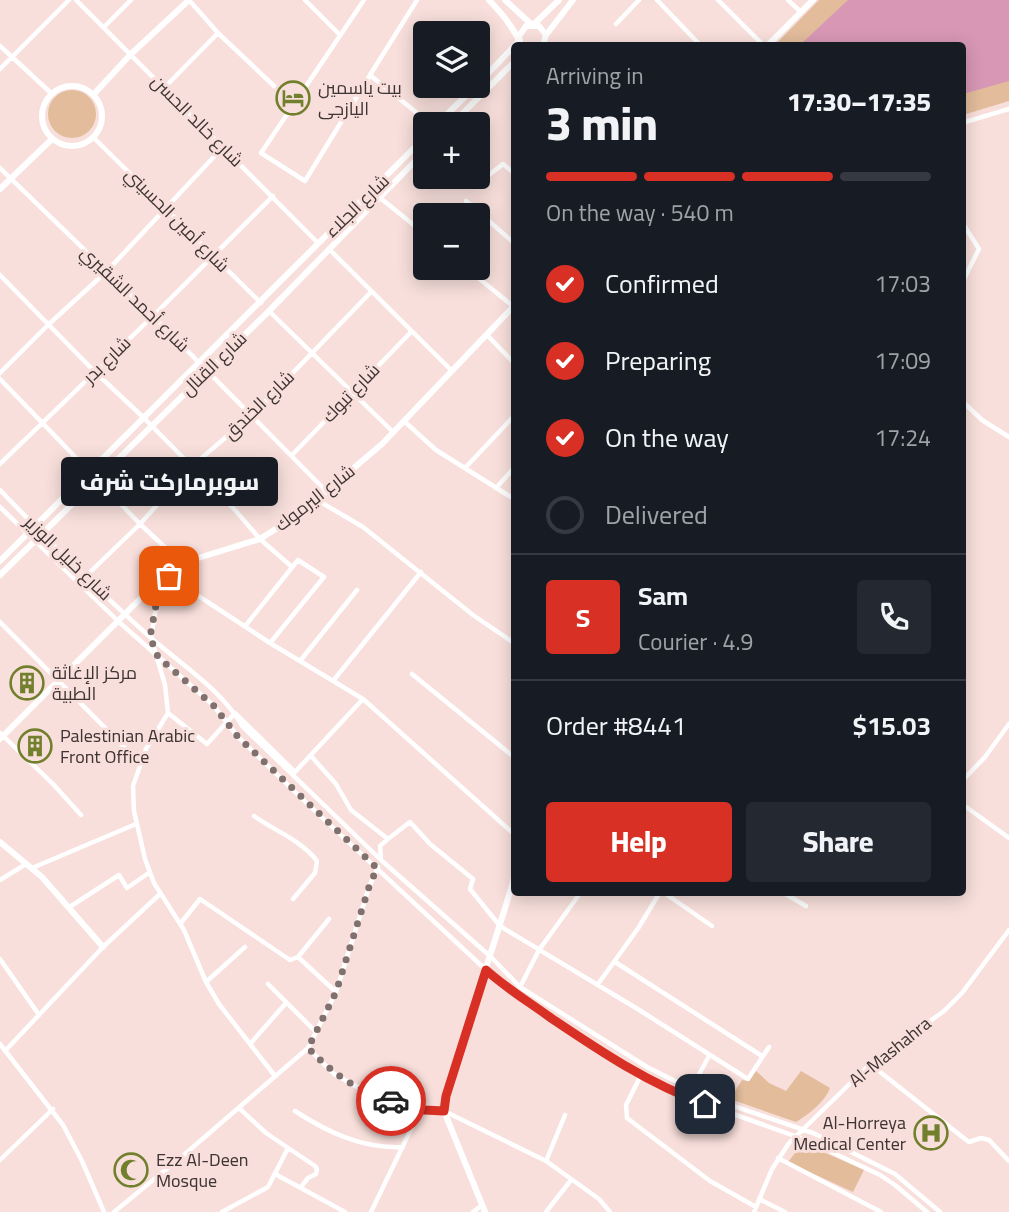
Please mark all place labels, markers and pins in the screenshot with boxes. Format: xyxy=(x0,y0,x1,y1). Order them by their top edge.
place label: بيت ياسمين اليازجى xyxy=(318,71,402,125)
hotel icon: بيت ياسمين اليازجى xyxy=(274,79,312,117)
callout: سوبرماركت شرف xyxy=(60,457,278,506)
pin xyxy=(139,546,199,606)
place label: مركز الإغاثة الطبية xyxy=(52,656,137,710)
building icon: مركز الإغاثة الطبية xyxy=(8,664,46,702)
place label: Palestinian Arabic Front Office xyxy=(60,719,195,773)
building icon: Palestinian Arabic Front Office xyxy=(16,727,54,765)
pin xyxy=(675,1074,735,1134)
place label: Al-Horreya Medical Center xyxy=(793,1106,906,1160)
hospital icon: Al-Horreya Medical Center xyxy=(912,1114,950,1152)
place label: Ezz Al-Deen Mosque xyxy=(156,1143,249,1197)
mosque icon: Ezz Al-Deen Mosque xyxy=(112,1151,150,1189)

